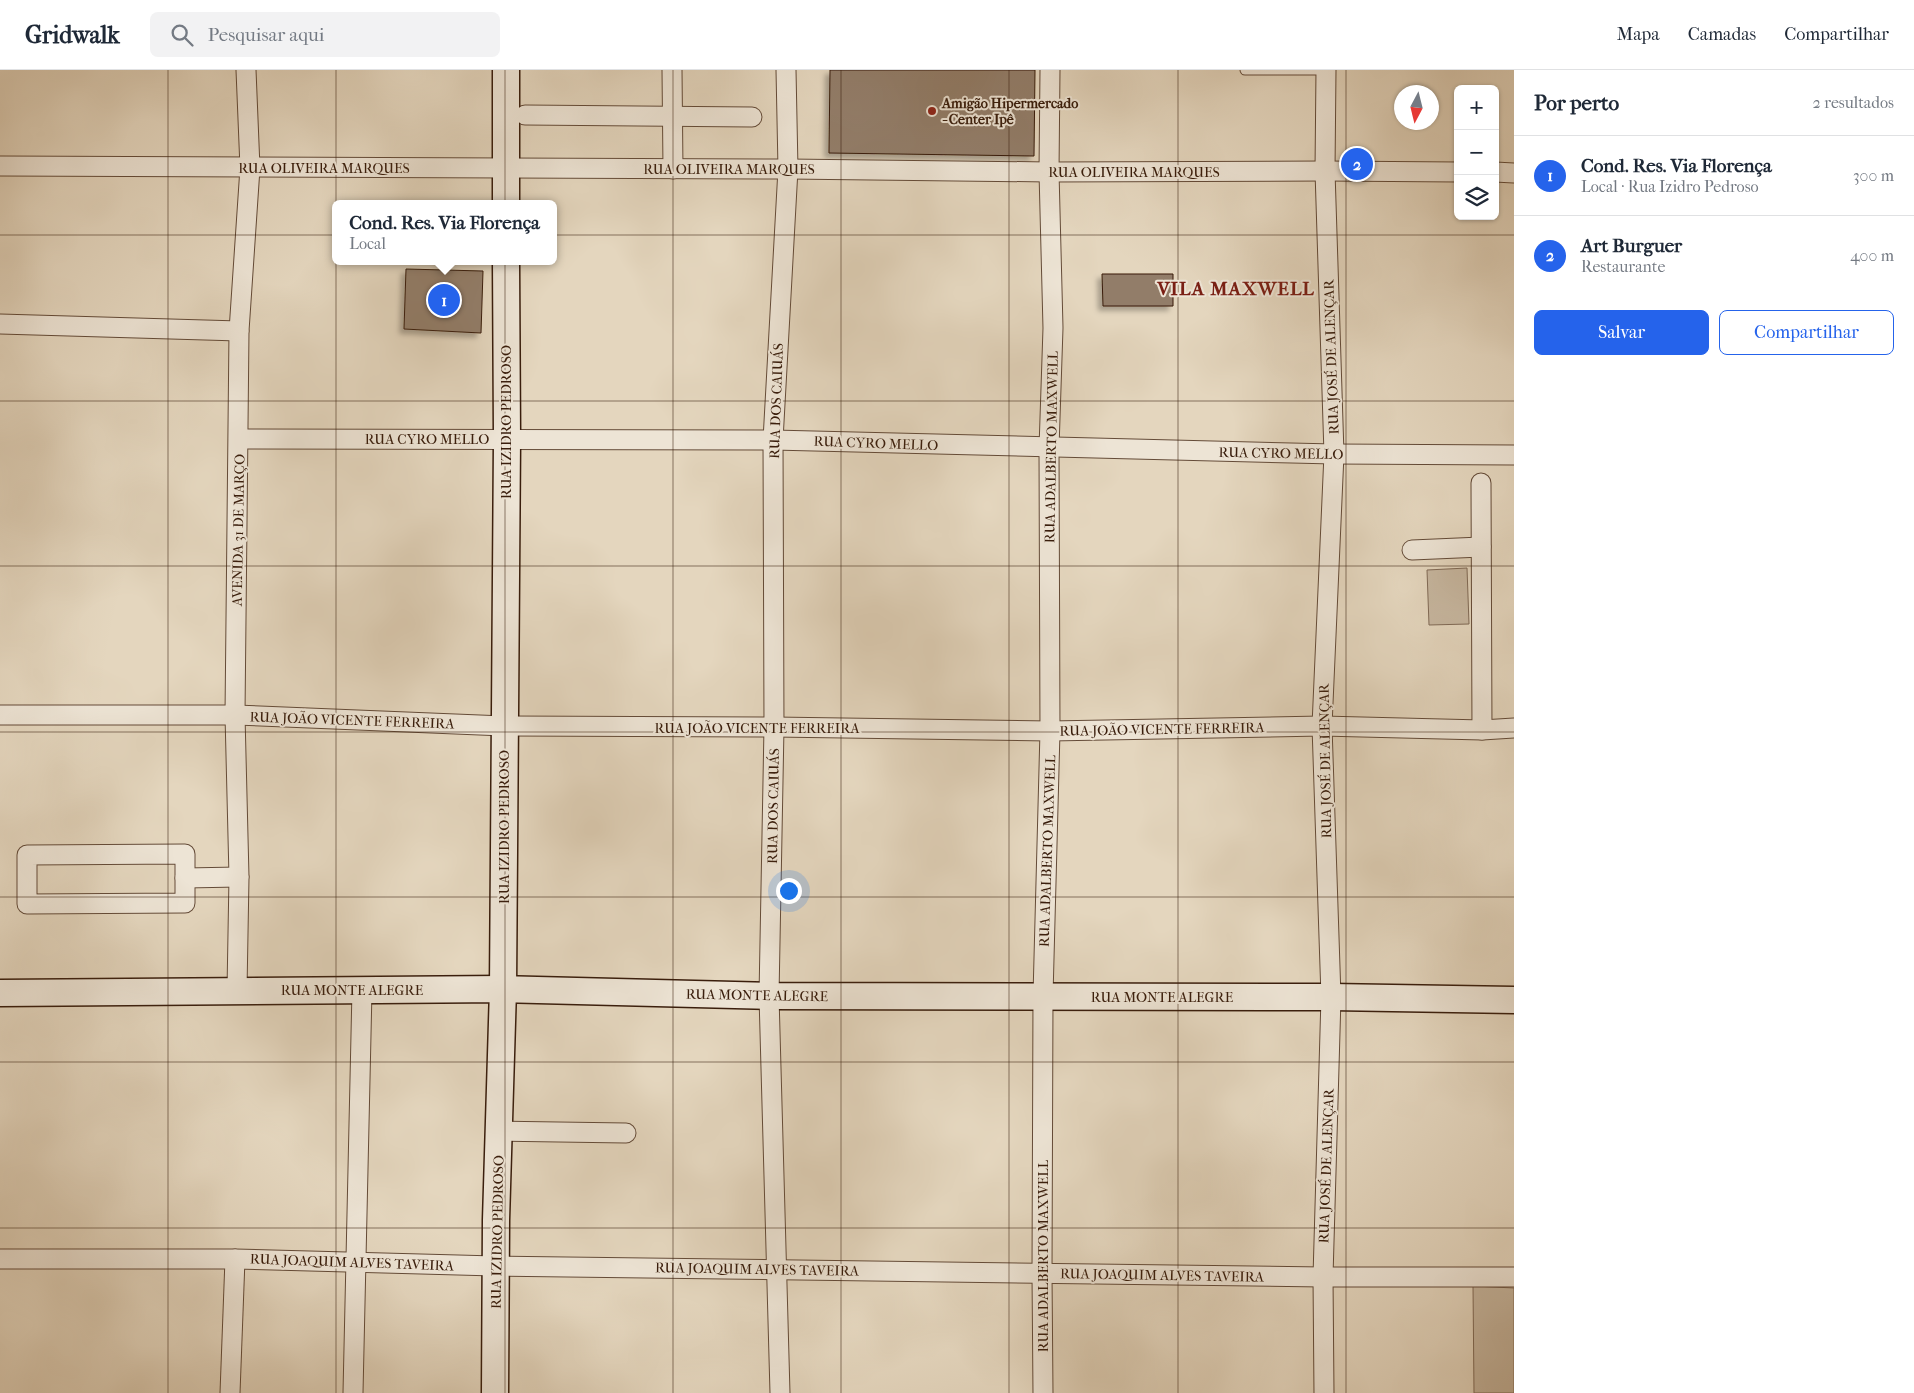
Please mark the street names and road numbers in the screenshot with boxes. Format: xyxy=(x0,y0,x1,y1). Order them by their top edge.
street label: RUA OLIVEIRA MARQUES xyxy=(238,160,410,177)
street label: RUA OLIVEIRA MARQUES xyxy=(643,161,815,178)
street label: RUA OLIVEIRA MARQUES xyxy=(1048,164,1220,181)
street label: RUA JOSÉ DE ALENÇAR xyxy=(1319,278,1343,435)
street label: RUA DOS CAIUÁS xyxy=(765,343,787,459)
street label: RUA IZIDRO PEDROSO xyxy=(498,345,515,499)
street label: RUA ADALBERTO MAXWELL xyxy=(1041,350,1062,543)
street label: RUA CYRO MELLO xyxy=(365,431,489,448)
street label: RUA CYRO MELLO xyxy=(813,433,939,454)
street label: RUA CYRO MELLO xyxy=(1219,444,1343,463)
street label: AVENIDA 31 DE MARÇO xyxy=(229,454,248,607)
street label: RUA JOSÉ DE ALENÇAR xyxy=(1315,683,1335,839)
street label: RUA JOÃO VICENTE FERREIRA xyxy=(249,708,456,733)
street label: RUA JOÃO VICENTE FERREIRA xyxy=(1059,719,1266,740)
street label: RUA JOÃO VICENTE FERREIRA xyxy=(655,720,860,737)
street label: RUA DOS CAIUÁS xyxy=(763,748,783,864)
street label: RUA IZIDRO PEDROSO xyxy=(496,750,513,904)
street label: RUA ADALBERTO MAXWELL xyxy=(1036,754,1059,947)
street label: RUA MONTE ALEGRE xyxy=(281,982,424,999)
street label: RUA MONTE ALEGRE xyxy=(686,986,829,1005)
street label: RUA MONTE ALEGRE xyxy=(1091,989,1234,1006)
street label: RUA JOSÉ DE ALENÇAR xyxy=(1314,1087,1338,1244)
street label: RUA IZIDRO PEDROSO xyxy=(488,1155,507,1309)
street label: RUA ADALBERTO MAXWELL xyxy=(1035,1159,1052,1352)
street label: RUA JOAQUIM ALVES TAVEIRA xyxy=(250,1250,455,1275)
street label: RUA JOAQUIM ALVES TAVEIRA xyxy=(655,1259,860,1280)
street label: RUA JOAQUIM ALVES TAVEIRA xyxy=(1060,1265,1265,1286)

